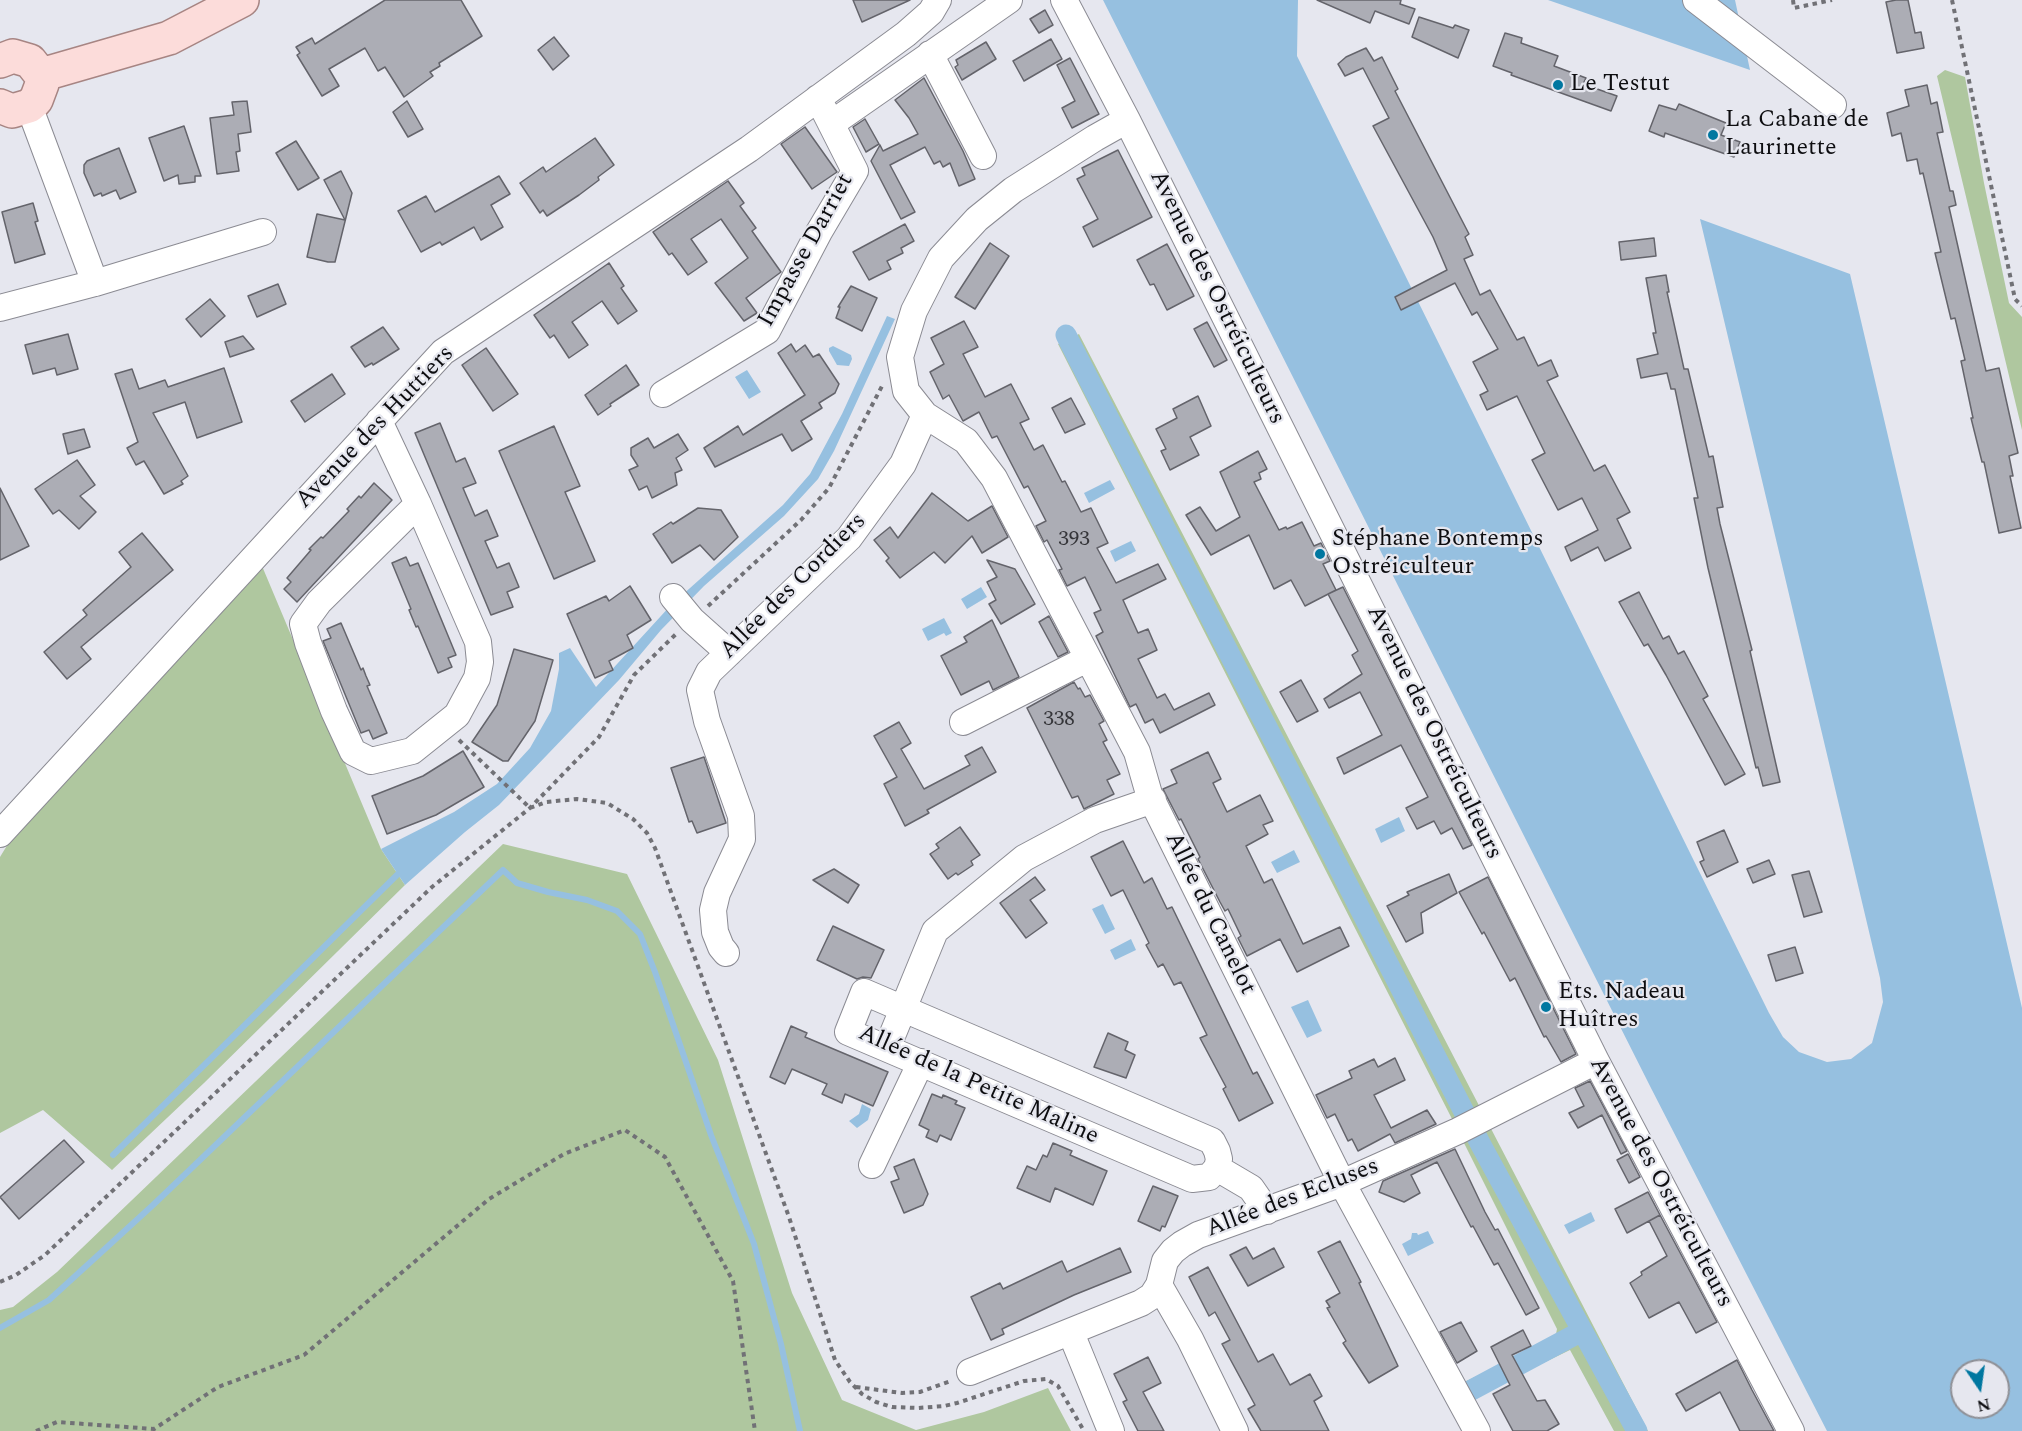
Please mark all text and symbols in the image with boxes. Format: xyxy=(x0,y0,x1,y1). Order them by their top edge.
place label: Le Testut xyxy=(1570,71,1670,99)
marker: Le Testut xyxy=(1551,78,1565,92)
place label: La Cabane de Laurinette xyxy=(1725,107,1869,163)
marker: La Cabane de Laurinette xyxy=(1706,128,1720,142)
street label: Avenue des Ostréiculteurs xyxy=(1142,166,1290,430)
street label: Impasse Darriet xyxy=(753,169,861,333)
street label: Avenue des Huttiers xyxy=(291,340,461,516)
street label: Allée des Cordiers xyxy=(715,508,873,666)
place label: Stéphane Bontemps Ostréiculteur xyxy=(1332,526,1544,582)
house number: 393 xyxy=(1058,528,1090,554)
marker: Stéphane Bontemps Ostréiculteur xyxy=(1313,547,1327,561)
street label: Avenue des Ostréiculteurs xyxy=(1359,601,1507,865)
house number: 338 xyxy=(1043,708,1075,734)
street label: Allée du Canelot xyxy=(1157,828,1261,1000)
place label: Ets. Nadeau Huîtres xyxy=(1558,979,1685,1035)
marker: Ets. Nadeau Huîtres xyxy=(1539,1000,1553,1014)
street label: Allée de la Petite Maline xyxy=(853,1020,1103,1152)
street label: Avenue des Ostréiculteurs xyxy=(1582,1053,1738,1313)
street label: Allée des Ecluses xyxy=(1203,1153,1383,1245)
north arrow xyxy=(1950,1359,2010,1419)
text: N xyxy=(1975,1391,1993,1418)

